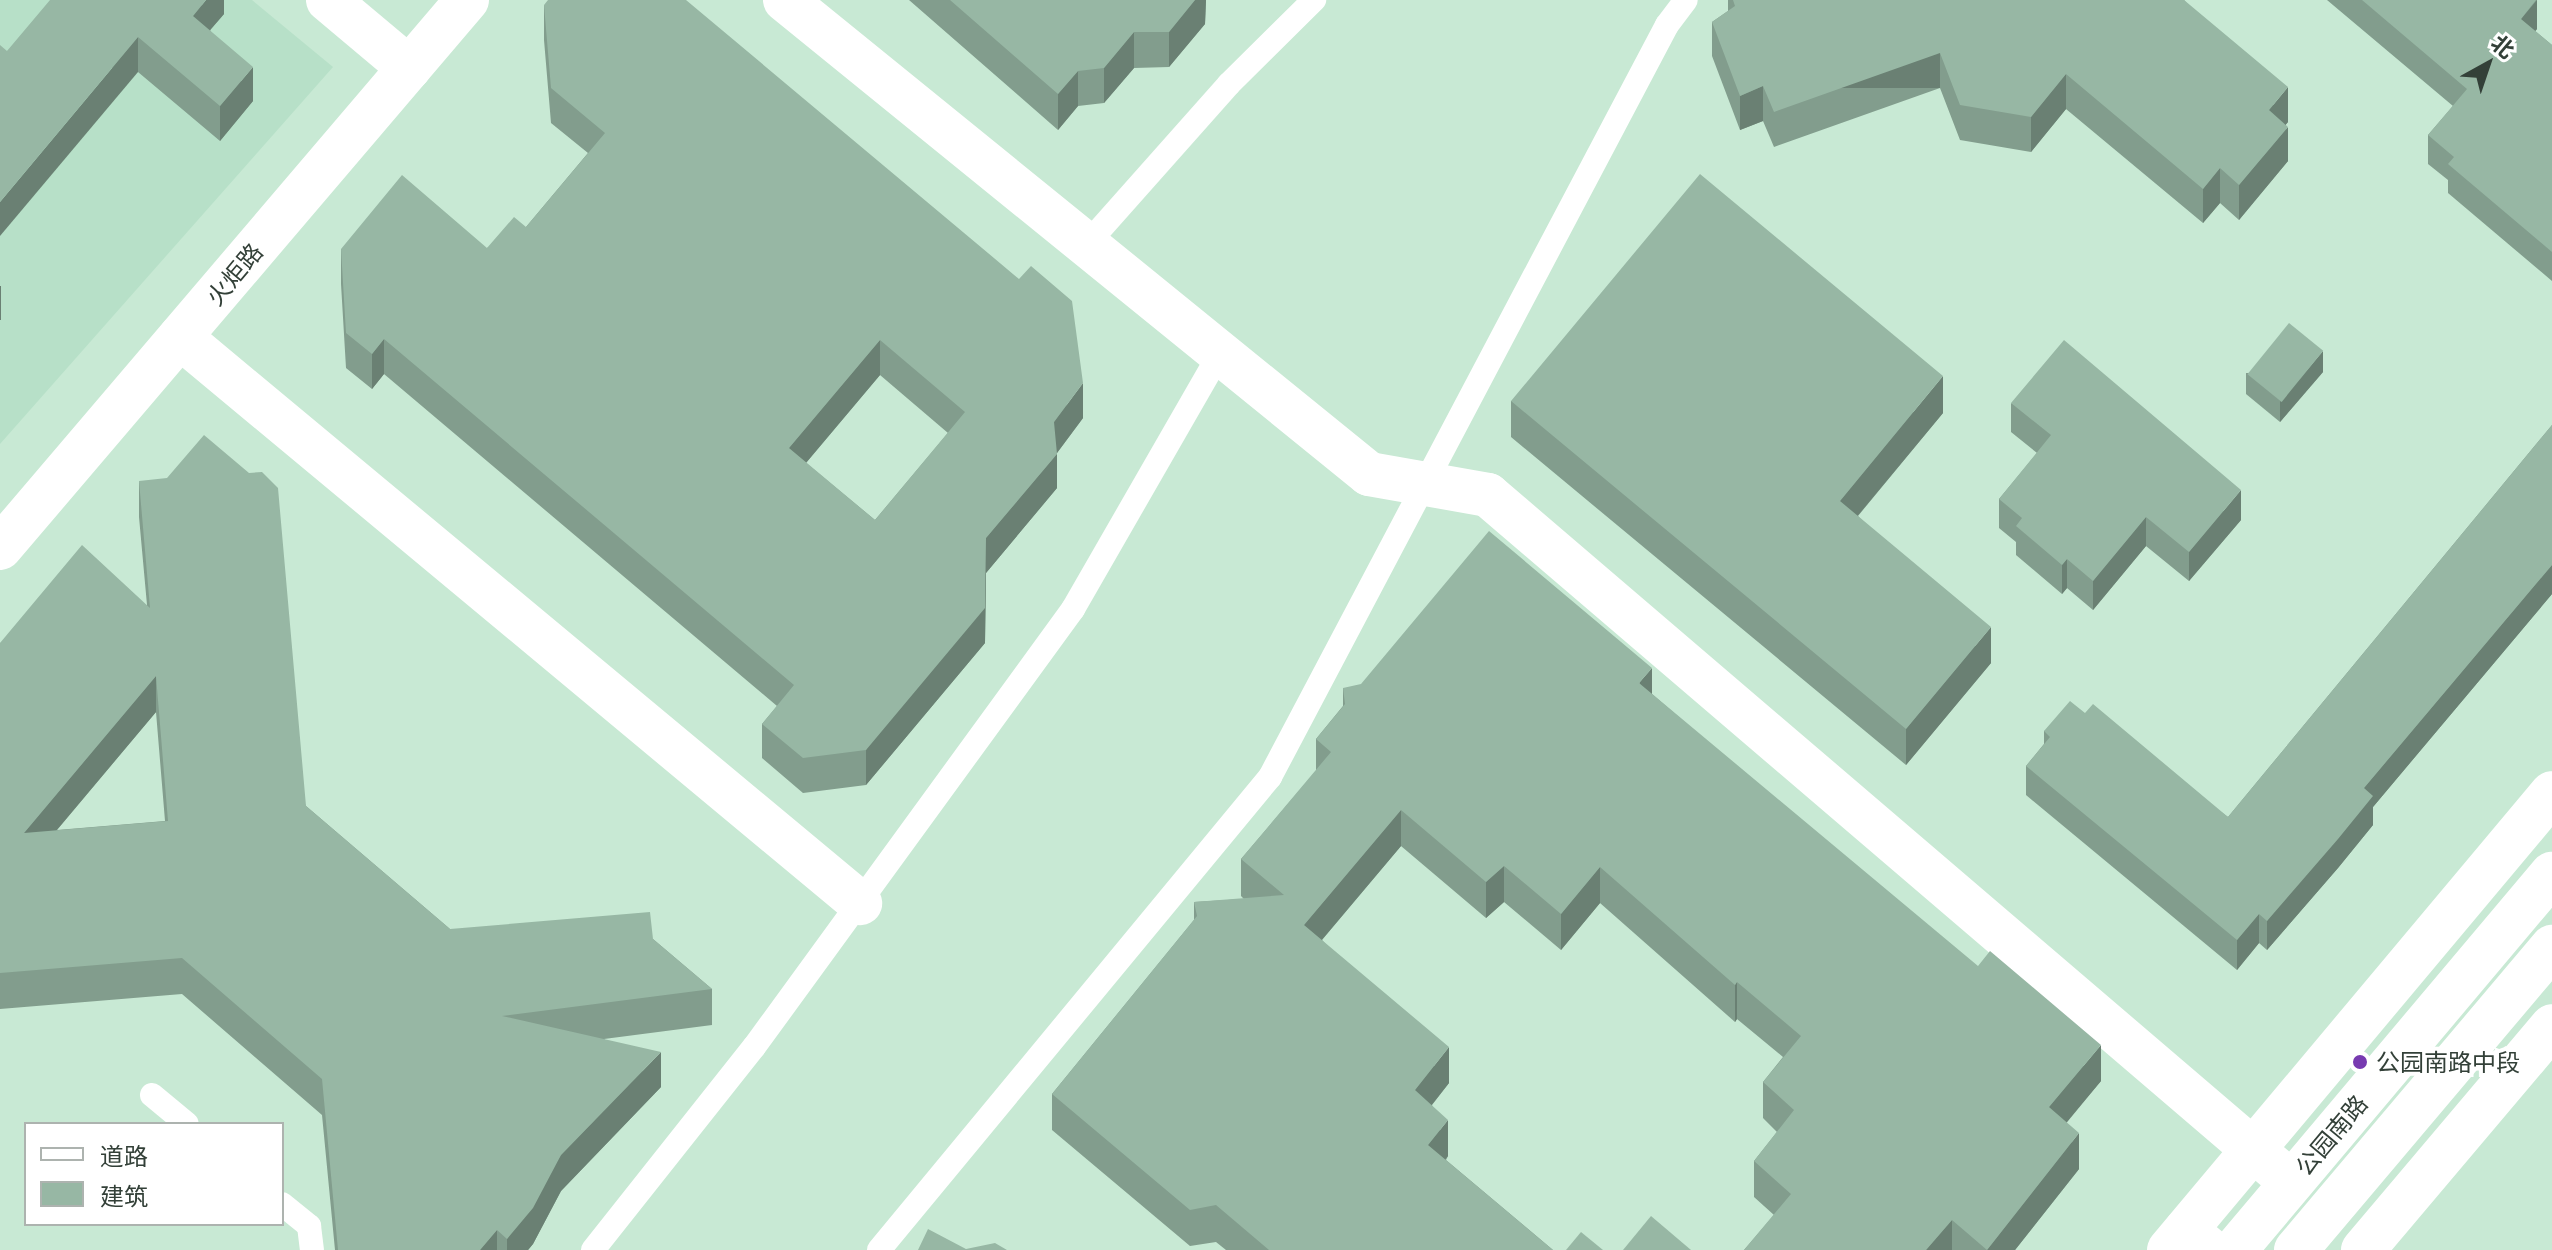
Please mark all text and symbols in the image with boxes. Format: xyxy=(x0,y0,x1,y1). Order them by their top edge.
north arrow xyxy=(2448,24,2528,104)
text: 北 xyxy=(2485,27,2521,64)
street label: 火炬路 xyxy=(200,237,268,311)
place label: 公园南路中段 xyxy=(2376,1048,2520,1076)
marker: 公园南路中段 xyxy=(2351,1053,2369,1071)
street label: 公园南路 xyxy=(2289,1089,2373,1181)
legend xyxy=(24,1122,284,1226)
text: 道路 xyxy=(100,1139,148,1172)
text: 建筑 xyxy=(100,1179,148,1212)

